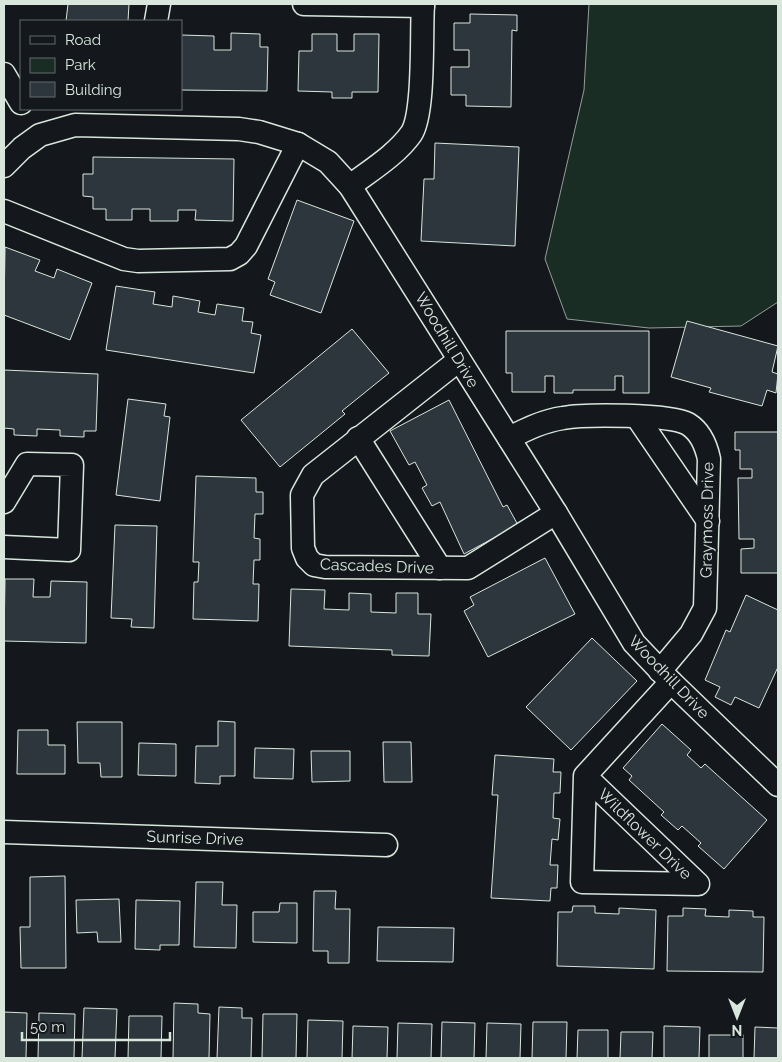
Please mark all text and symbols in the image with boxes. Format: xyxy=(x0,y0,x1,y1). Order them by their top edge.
legend xyxy=(20,20,182,110)
text: Road xyxy=(65,31,101,49)
text: Park xyxy=(65,56,96,74)
text: Building xyxy=(65,81,122,99)
street label: Woodhill Drive xyxy=(411,289,483,391)
street label: Graymoss Drive xyxy=(696,462,718,578)
street label: Cascades Drive xyxy=(320,555,434,577)
street label: Woodhill Drive xyxy=(625,632,713,722)
street label: Wildflower Drive xyxy=(594,785,696,883)
street label: Sunrise Drive xyxy=(146,827,244,849)
north arrow xyxy=(712,992,762,1042)
scale bar xyxy=(22,1010,170,1042)
text: 50 m xyxy=(30,1018,65,1036)
text: N xyxy=(732,1022,742,1038)

